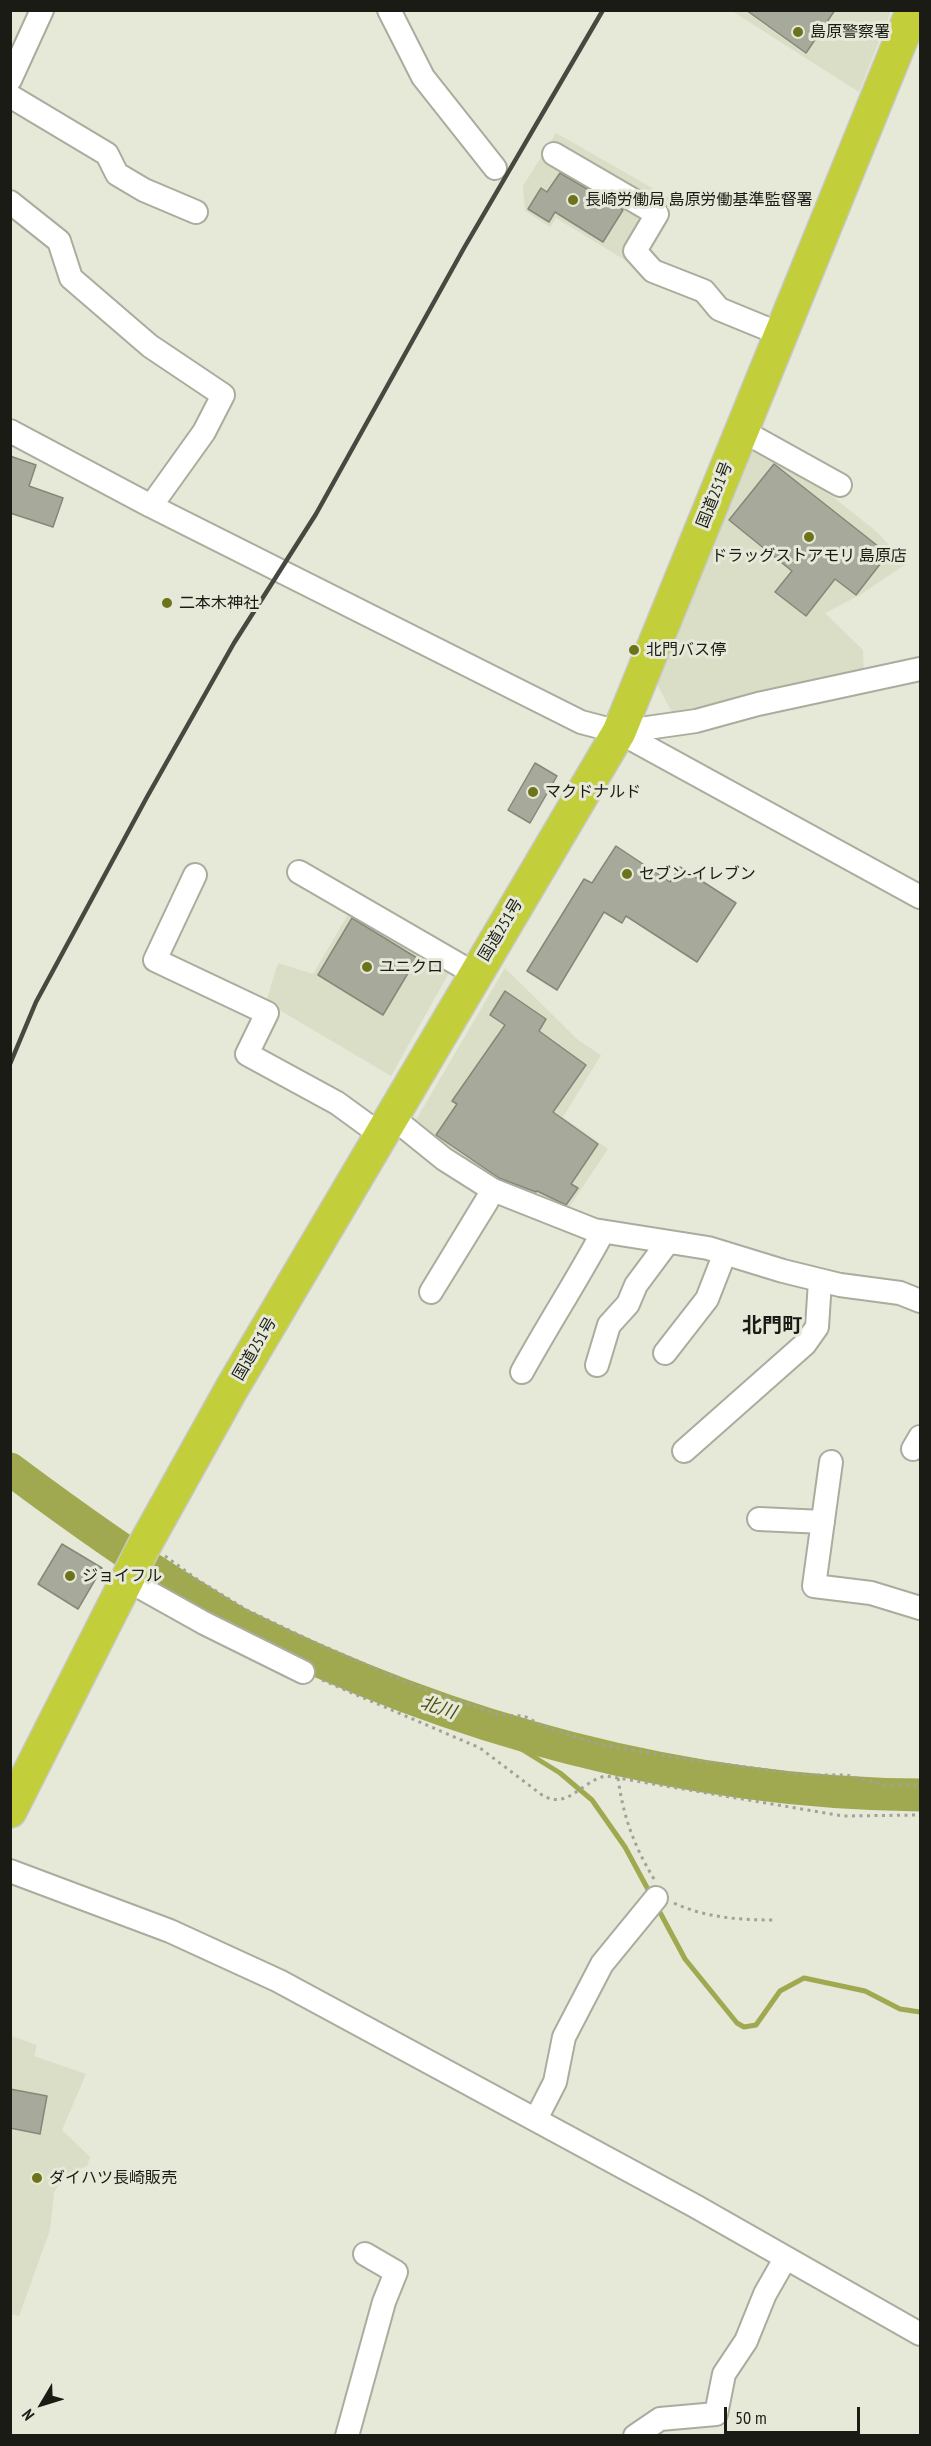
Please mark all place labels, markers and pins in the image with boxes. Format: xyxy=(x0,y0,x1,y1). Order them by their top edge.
place label: 島原警察署 xyxy=(810,22,890,42)
marker: 島原警察署 xyxy=(791,25,805,39)
place label: 長崎労働局 島原労働基準監督署 xyxy=(585,190,812,210)
marker: 長崎労働局 島原労働基準監督署 xyxy=(566,193,580,207)
marker: ドラッグストアモリ 島原店 xyxy=(802,530,816,544)
place label: ドラッグストアモリ 島原店 xyxy=(711,546,907,566)
place label: 二本木神社 xyxy=(179,593,259,613)
marker: 二本木神社 xyxy=(160,596,174,610)
place label: 北門バス停 xyxy=(646,640,726,660)
marker: 北門バス停 xyxy=(627,643,641,657)
place label: マクドナルド xyxy=(545,782,641,802)
marker: マクドナルド xyxy=(526,785,540,799)
place label: セブン-イレブン xyxy=(639,864,756,884)
marker: セブン-イレブン xyxy=(620,867,634,881)
place label: ユニクロ xyxy=(379,957,443,977)
marker: ユニクロ xyxy=(360,960,374,974)
place label: ジョイフル xyxy=(82,1566,162,1586)
marker: ジョイフル xyxy=(63,1569,77,1583)
place label: ダイハツ長崎販売 xyxy=(49,2168,177,2188)
marker: ダイハツ長崎販売 xyxy=(30,2171,44,2185)

